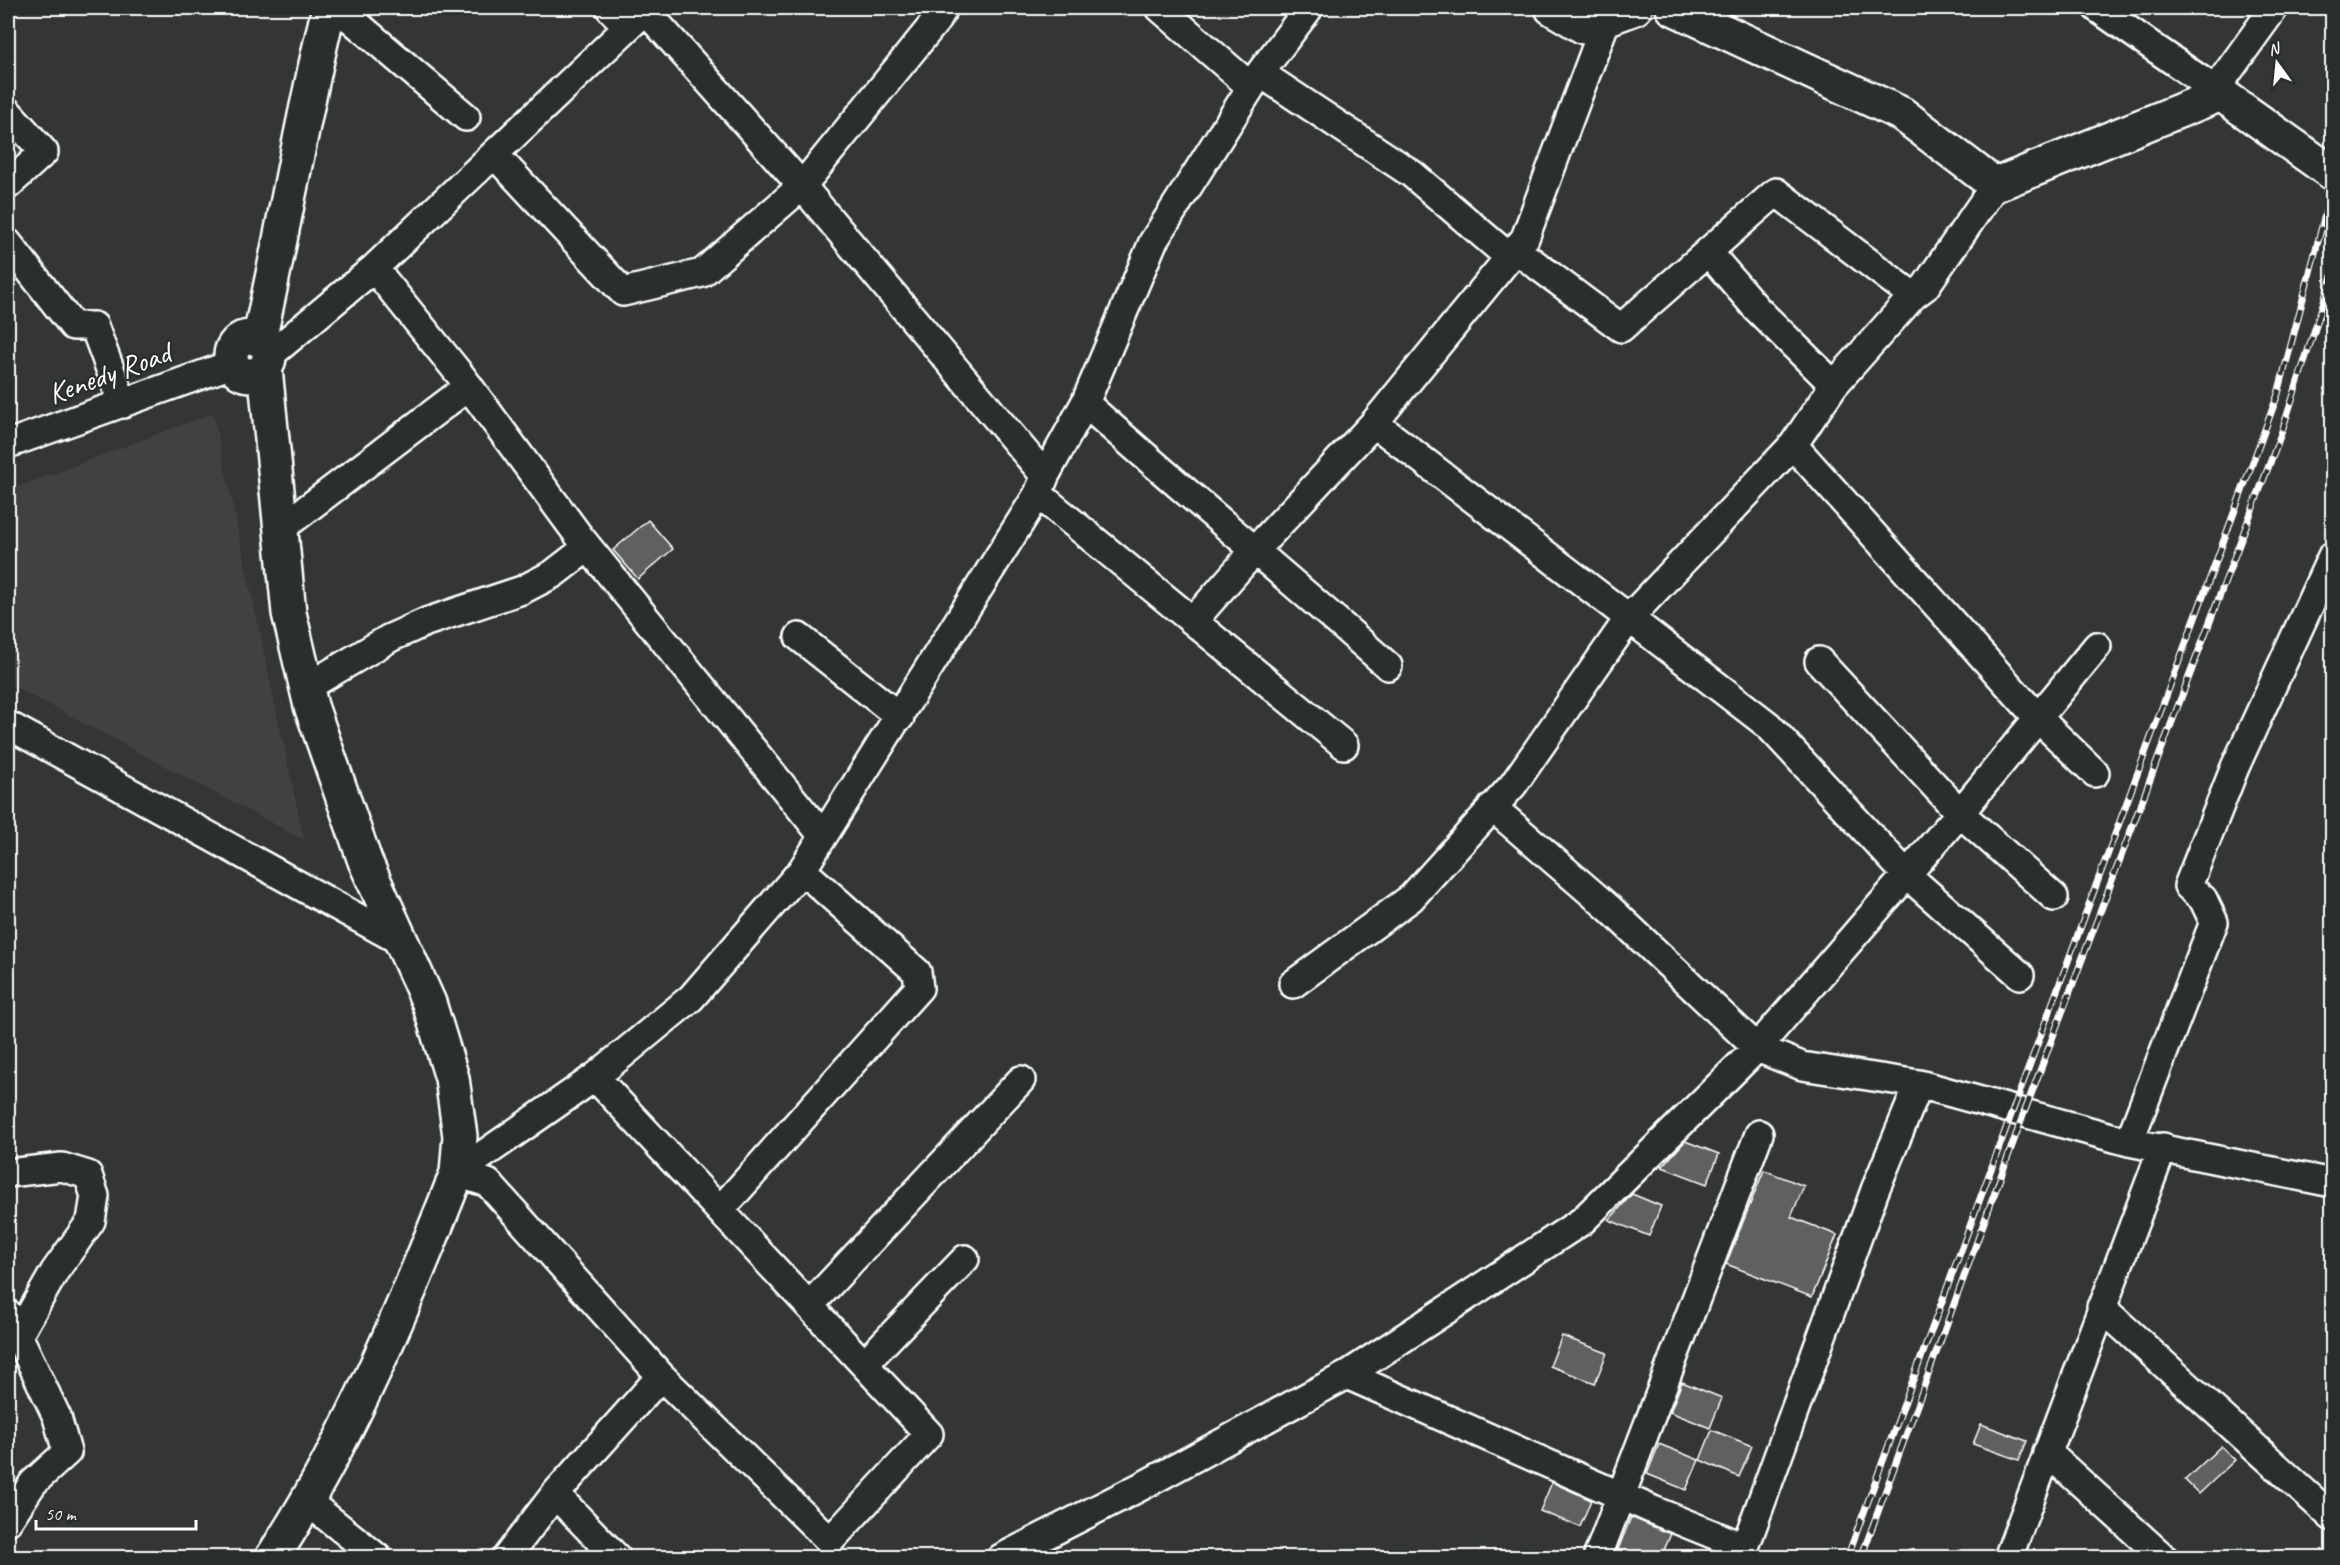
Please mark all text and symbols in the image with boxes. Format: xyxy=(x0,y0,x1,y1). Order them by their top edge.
north arrow xyxy=(2247,33,2307,93)
text: N xyxy=(2266,38,2284,60)
street label: Kenedy Road xyxy=(43,332,179,413)
scale bar xyxy=(36,1493,196,1531)
text: 50 m xyxy=(45,1503,78,1525)

